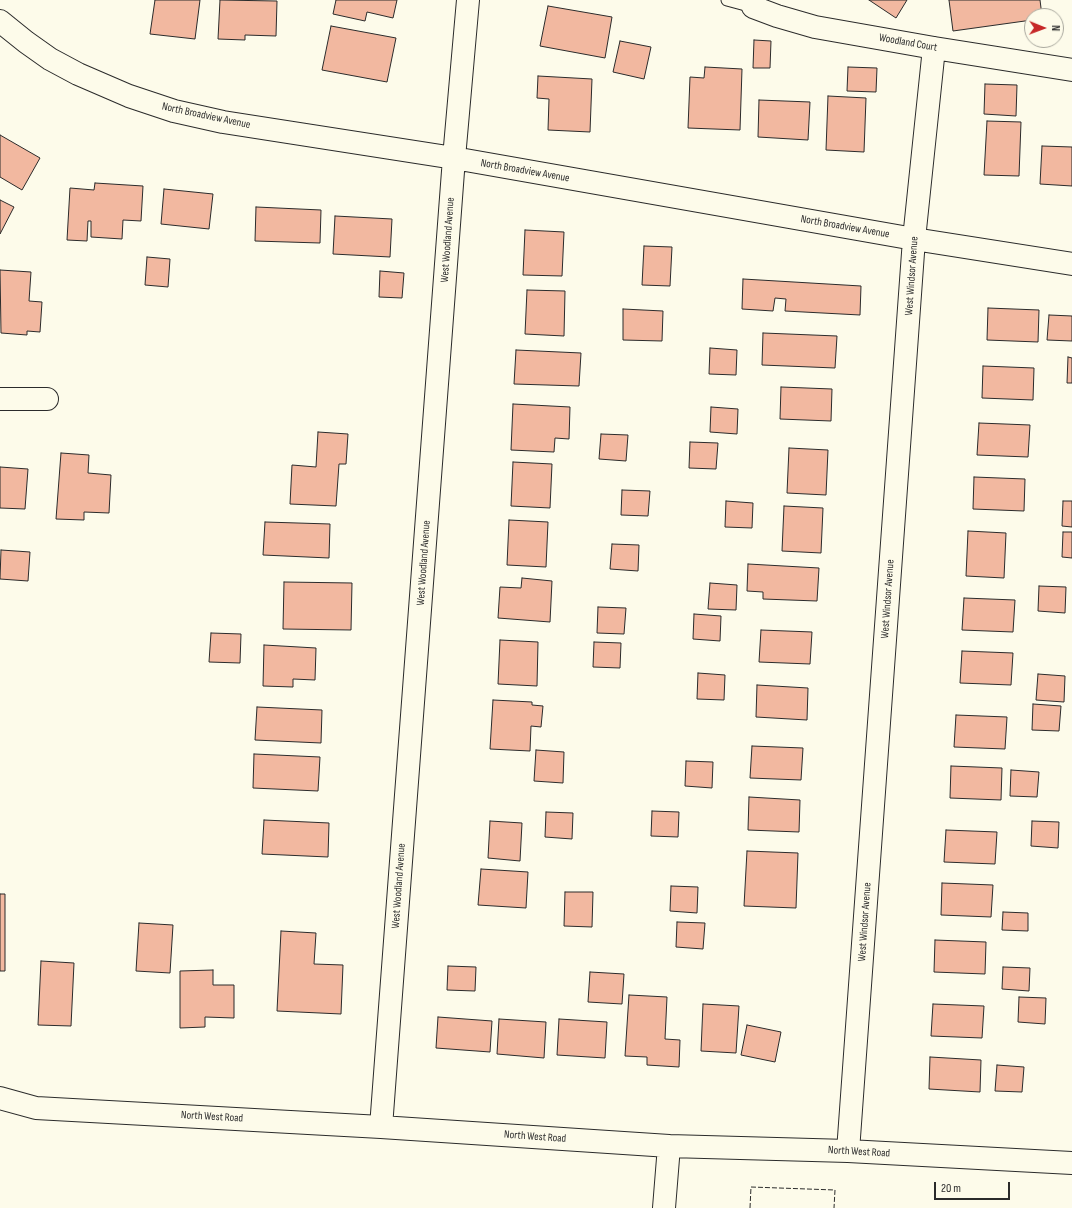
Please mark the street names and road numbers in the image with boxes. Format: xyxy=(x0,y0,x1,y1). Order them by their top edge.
street label: Woodland Court xyxy=(878,31,938,55)
street label: North Broadview Avenue xyxy=(161,100,251,132)
street label: North Broadview Avenue xyxy=(480,157,570,185)
street label: West Woodland Avenue xyxy=(438,197,458,283)
street label: North Broadview Avenue xyxy=(800,213,890,241)
street label: West Windsor Avenue xyxy=(903,236,921,316)
street label: West Woodland Avenue xyxy=(414,520,434,606)
street label: West Windsor Avenue xyxy=(879,559,897,639)
street label: West Woodland Avenue xyxy=(389,843,409,929)
street label: West Windsor Avenue xyxy=(856,882,874,962)
street label: North West Road xyxy=(181,1109,243,1125)
street label: North West Road xyxy=(504,1128,566,1146)
street label: North West Road xyxy=(828,1144,890,1160)

